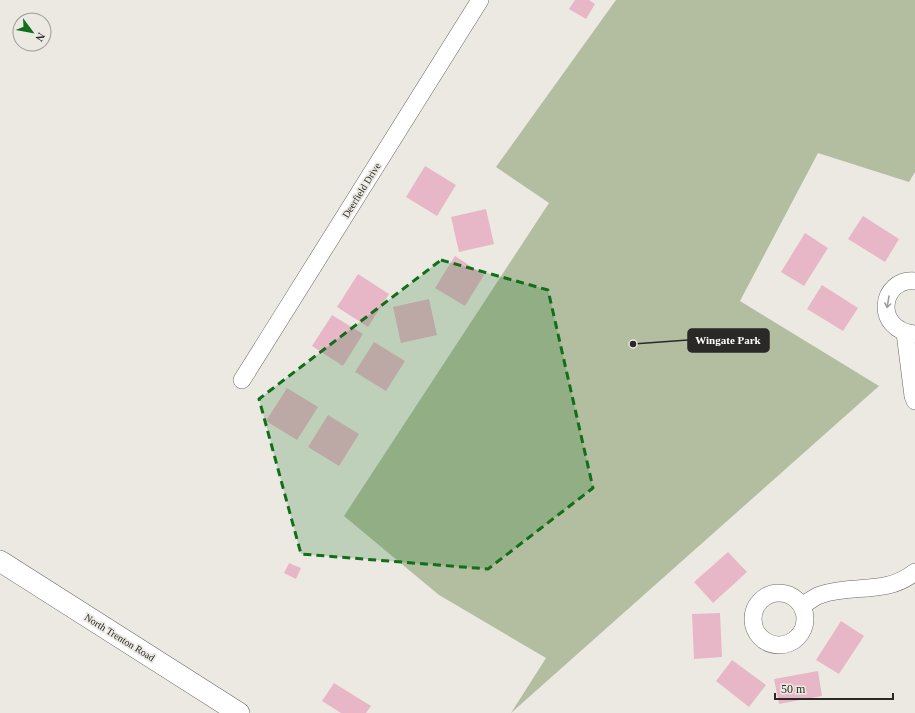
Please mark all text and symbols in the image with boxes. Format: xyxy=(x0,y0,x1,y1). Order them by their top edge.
north arrow xyxy=(12,12,52,52)
text: N xyxy=(33,31,48,44)
street label: Deerfield Drive xyxy=(340,160,383,220)
one-way arrow xyxy=(883,295,891,308)
callout: Wingate Park xyxy=(688,329,769,352)
text: Wingate Park xyxy=(695,334,762,346)
street label: North Trenton Road xyxy=(83,611,157,663)
scale bar xyxy=(775,675,893,701)
text: 50 m xyxy=(781,682,806,696)

